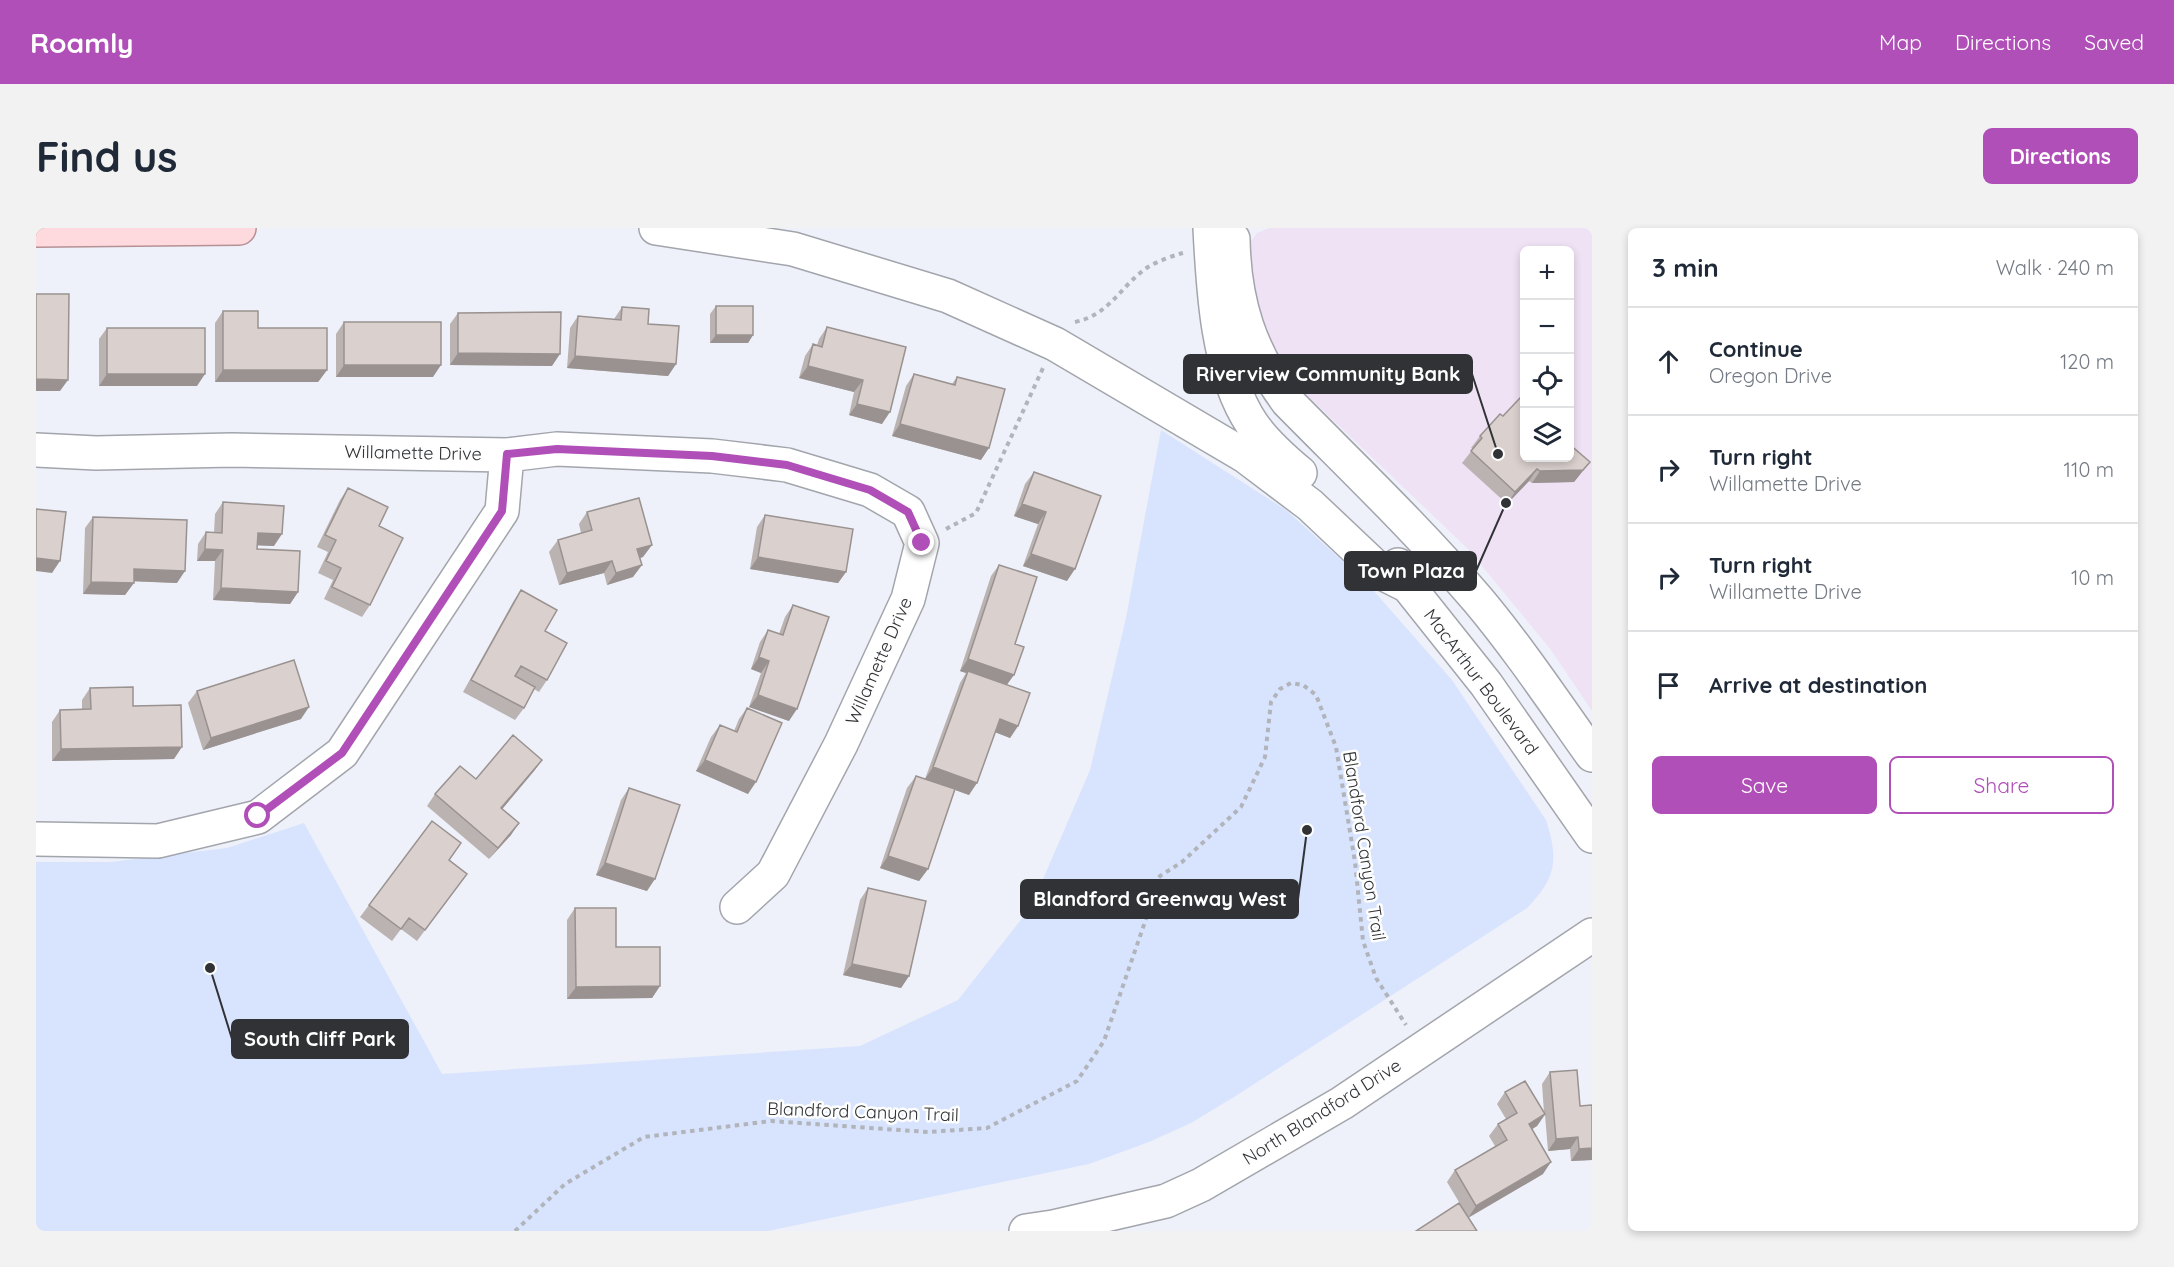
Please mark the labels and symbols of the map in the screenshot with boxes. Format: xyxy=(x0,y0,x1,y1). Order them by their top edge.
callout: Riverview Community Bank xyxy=(1184,355,1472,393)
text: Riverview Community Bank xyxy=(1196,361,1460,386)
street label: Willamette Drive xyxy=(344,440,482,465)
route end xyxy=(908,529,934,555)
callout: Town Plaza xyxy=(1345,552,1476,590)
text: Town Plaza xyxy=(1357,558,1465,583)
street label: Willamette Drive xyxy=(840,593,917,728)
street label: MacArthur Boulevard xyxy=(1419,604,1544,759)
street label: Blandford Canyon Trail xyxy=(1338,749,1391,942)
route start xyxy=(244,802,270,828)
callout: Blandford Greenway West xyxy=(1021,880,1298,918)
text: Blandford Greenway West xyxy=(1033,886,1287,911)
callout: South Cliff Park xyxy=(232,1020,408,1058)
text: South Cliff Park xyxy=(244,1026,396,1051)
street label: North Blandford Drive xyxy=(1238,1053,1405,1170)
street label: Blandford Canyon Trail xyxy=(767,1097,959,1126)

